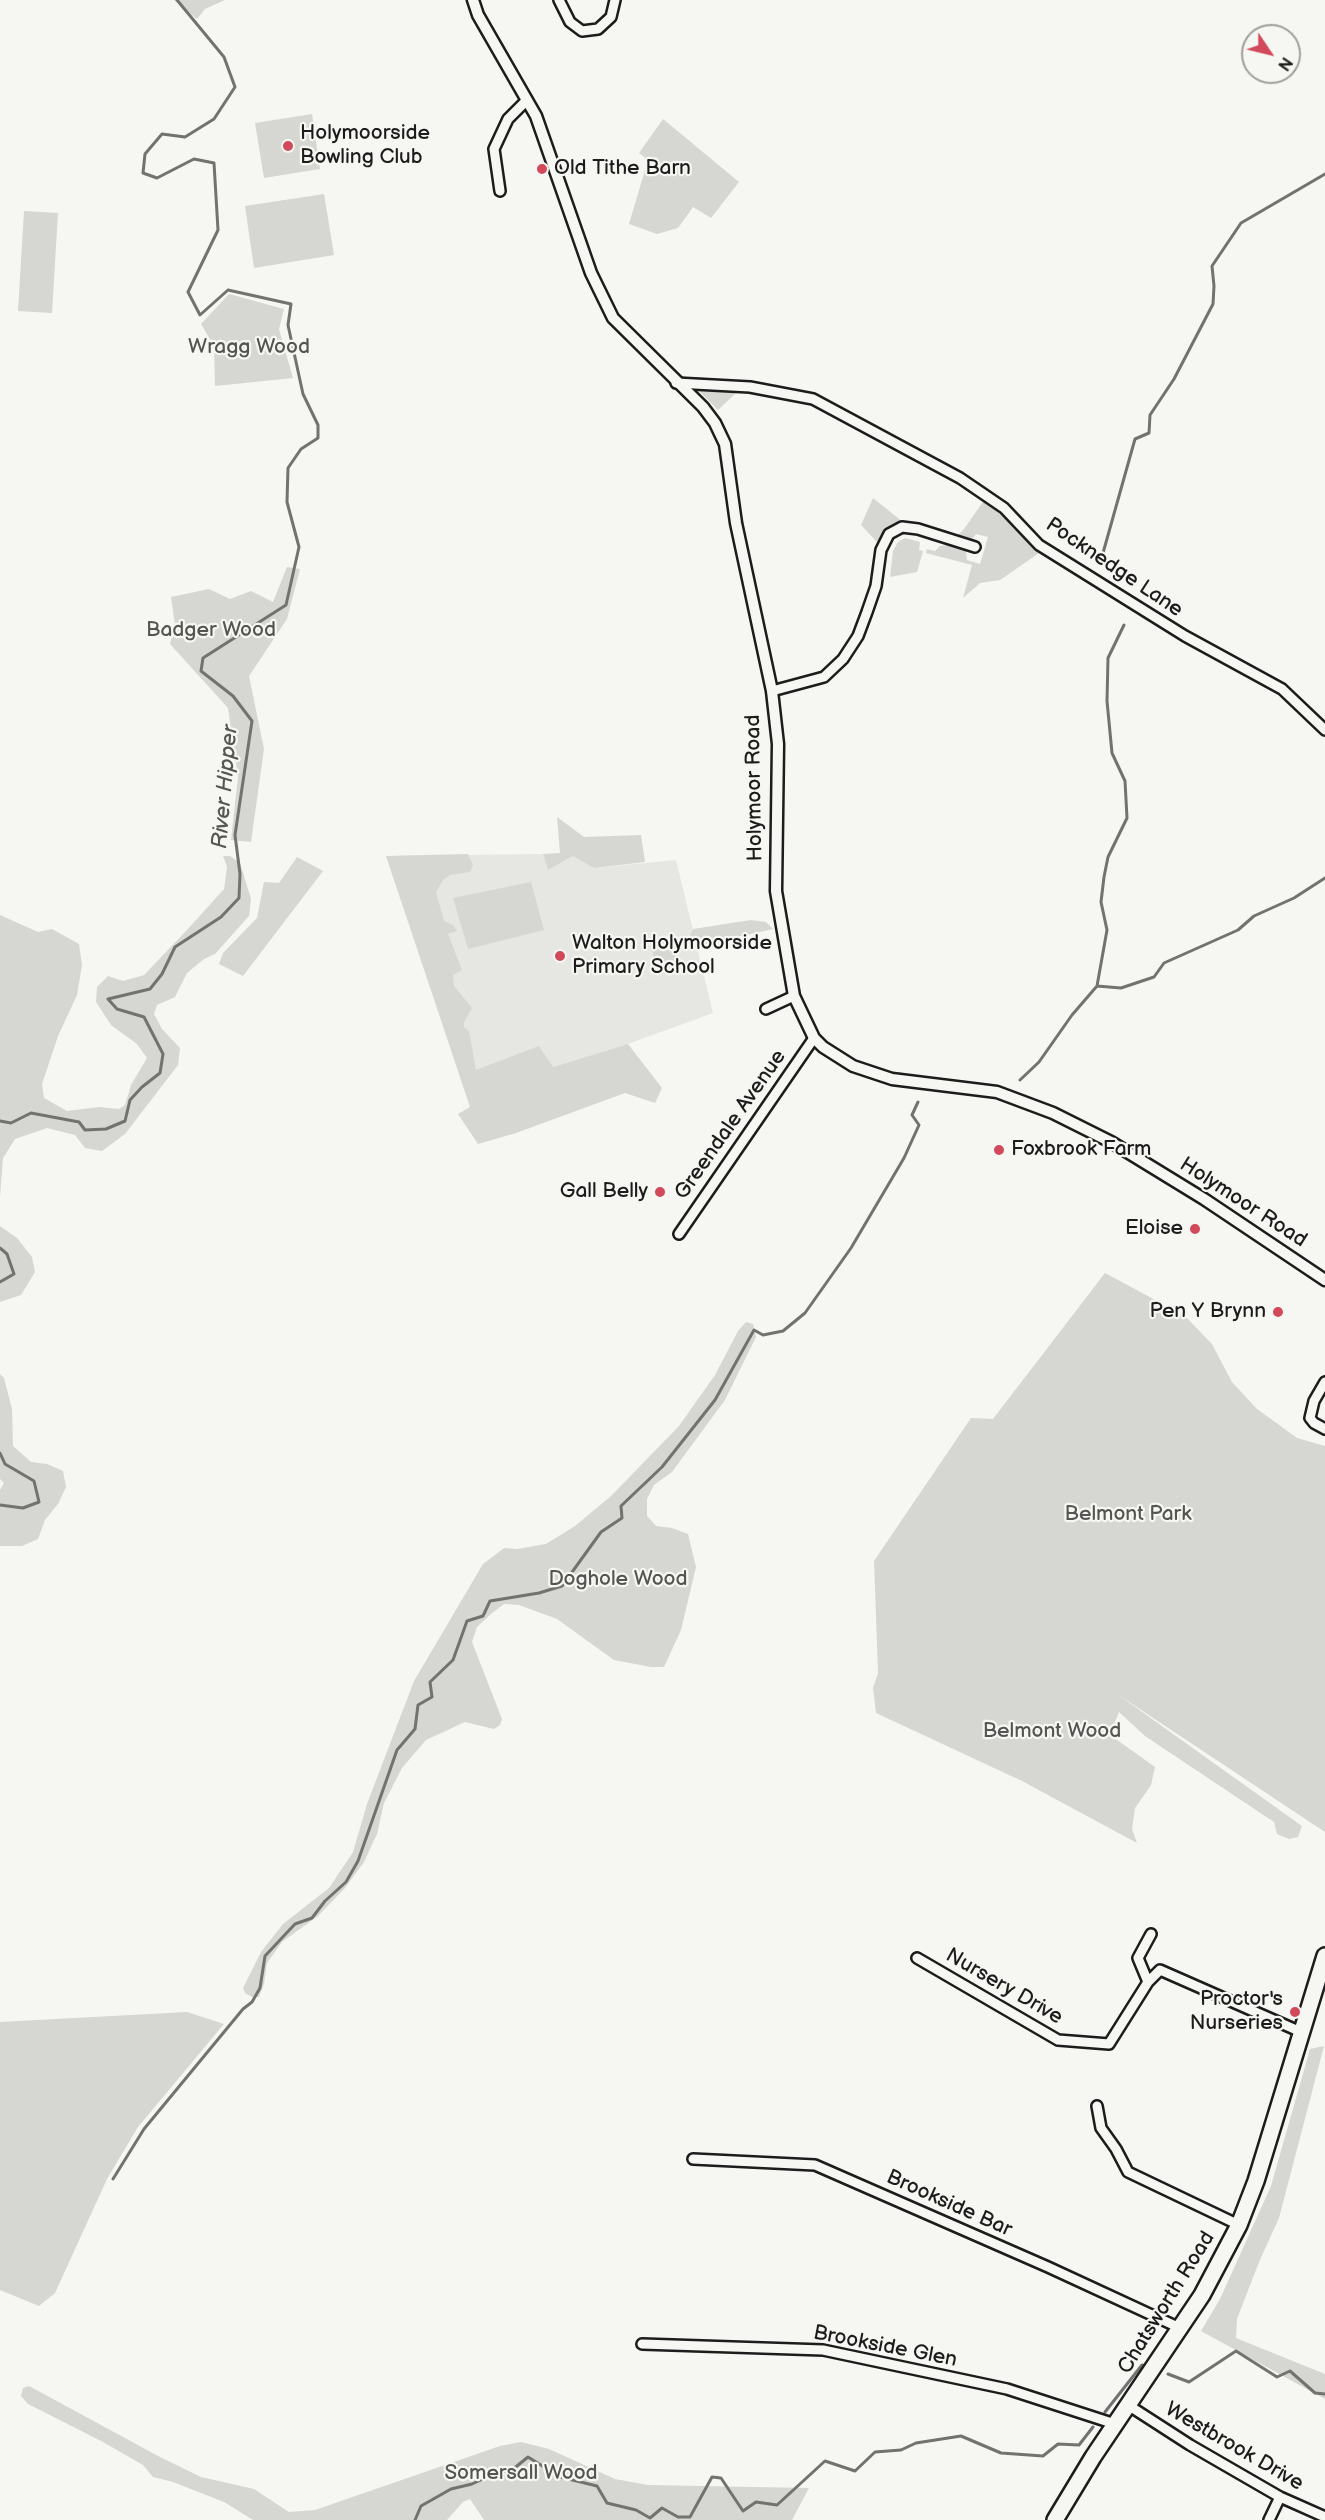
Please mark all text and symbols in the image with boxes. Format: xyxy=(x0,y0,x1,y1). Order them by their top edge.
north arrow xyxy=(1241,24,1301,84)
text: N xyxy=(1273,53,1296,74)
place label: Holymoorside Bowling Club xyxy=(300,121,430,171)
marker: Holymoorside Bowling Club xyxy=(281,139,295,153)
place label: Old Tithe Barn xyxy=(554,156,691,182)
marker: Old Tithe Barn xyxy=(535,162,549,176)
park label: Wragg Wood xyxy=(188,335,310,361)
street label: Pocknedge Lane xyxy=(1041,513,1187,623)
park label: Badger Wood xyxy=(146,618,276,644)
street label: Holymoor Road xyxy=(741,714,769,862)
water label: River Hipper xyxy=(207,724,245,850)
place label: Walton Holymoorside Primary School xyxy=(572,931,772,981)
marker: Walton Holymoorside Primary School xyxy=(553,949,567,963)
street label: Greendale Avenue xyxy=(670,1045,792,1205)
place label: Foxbrook Farm xyxy=(1011,1137,1151,1163)
marker: Foxbrook Farm xyxy=(992,1143,1006,1157)
street label: Holymoor Road xyxy=(1175,1152,1311,1254)
place label: Gall Belly xyxy=(560,1179,648,1205)
marker: Gall Belly xyxy=(653,1185,667,1199)
place label: Eloise xyxy=(1125,1216,1183,1242)
marker: Eloise xyxy=(1188,1222,1202,1236)
place label: Pen Y Brynn xyxy=(1150,1299,1266,1325)
marker: Pen Y Brynn xyxy=(1271,1305,1285,1319)
park label: Belmont Park xyxy=(1065,1502,1191,1528)
park label: Doghole Wood xyxy=(548,1567,688,1593)
park label: Belmont Wood xyxy=(983,1719,1121,1745)
street label: Nursery Drive xyxy=(941,1943,1067,2031)
place label: Proctor's Nurseries xyxy=(1190,1987,1283,2037)
marker: Proctor's Nurseries xyxy=(1288,2005,1302,2019)
street label: Brookside Bar xyxy=(882,2165,1016,2243)
street label: Chatsworth Road xyxy=(1113,2227,1221,2379)
street label: Brookside Glen xyxy=(811,2321,959,2373)
street label: Westbrook Drive xyxy=(1160,2397,1308,2497)
park label: Somersall Wood xyxy=(444,2461,598,2487)

